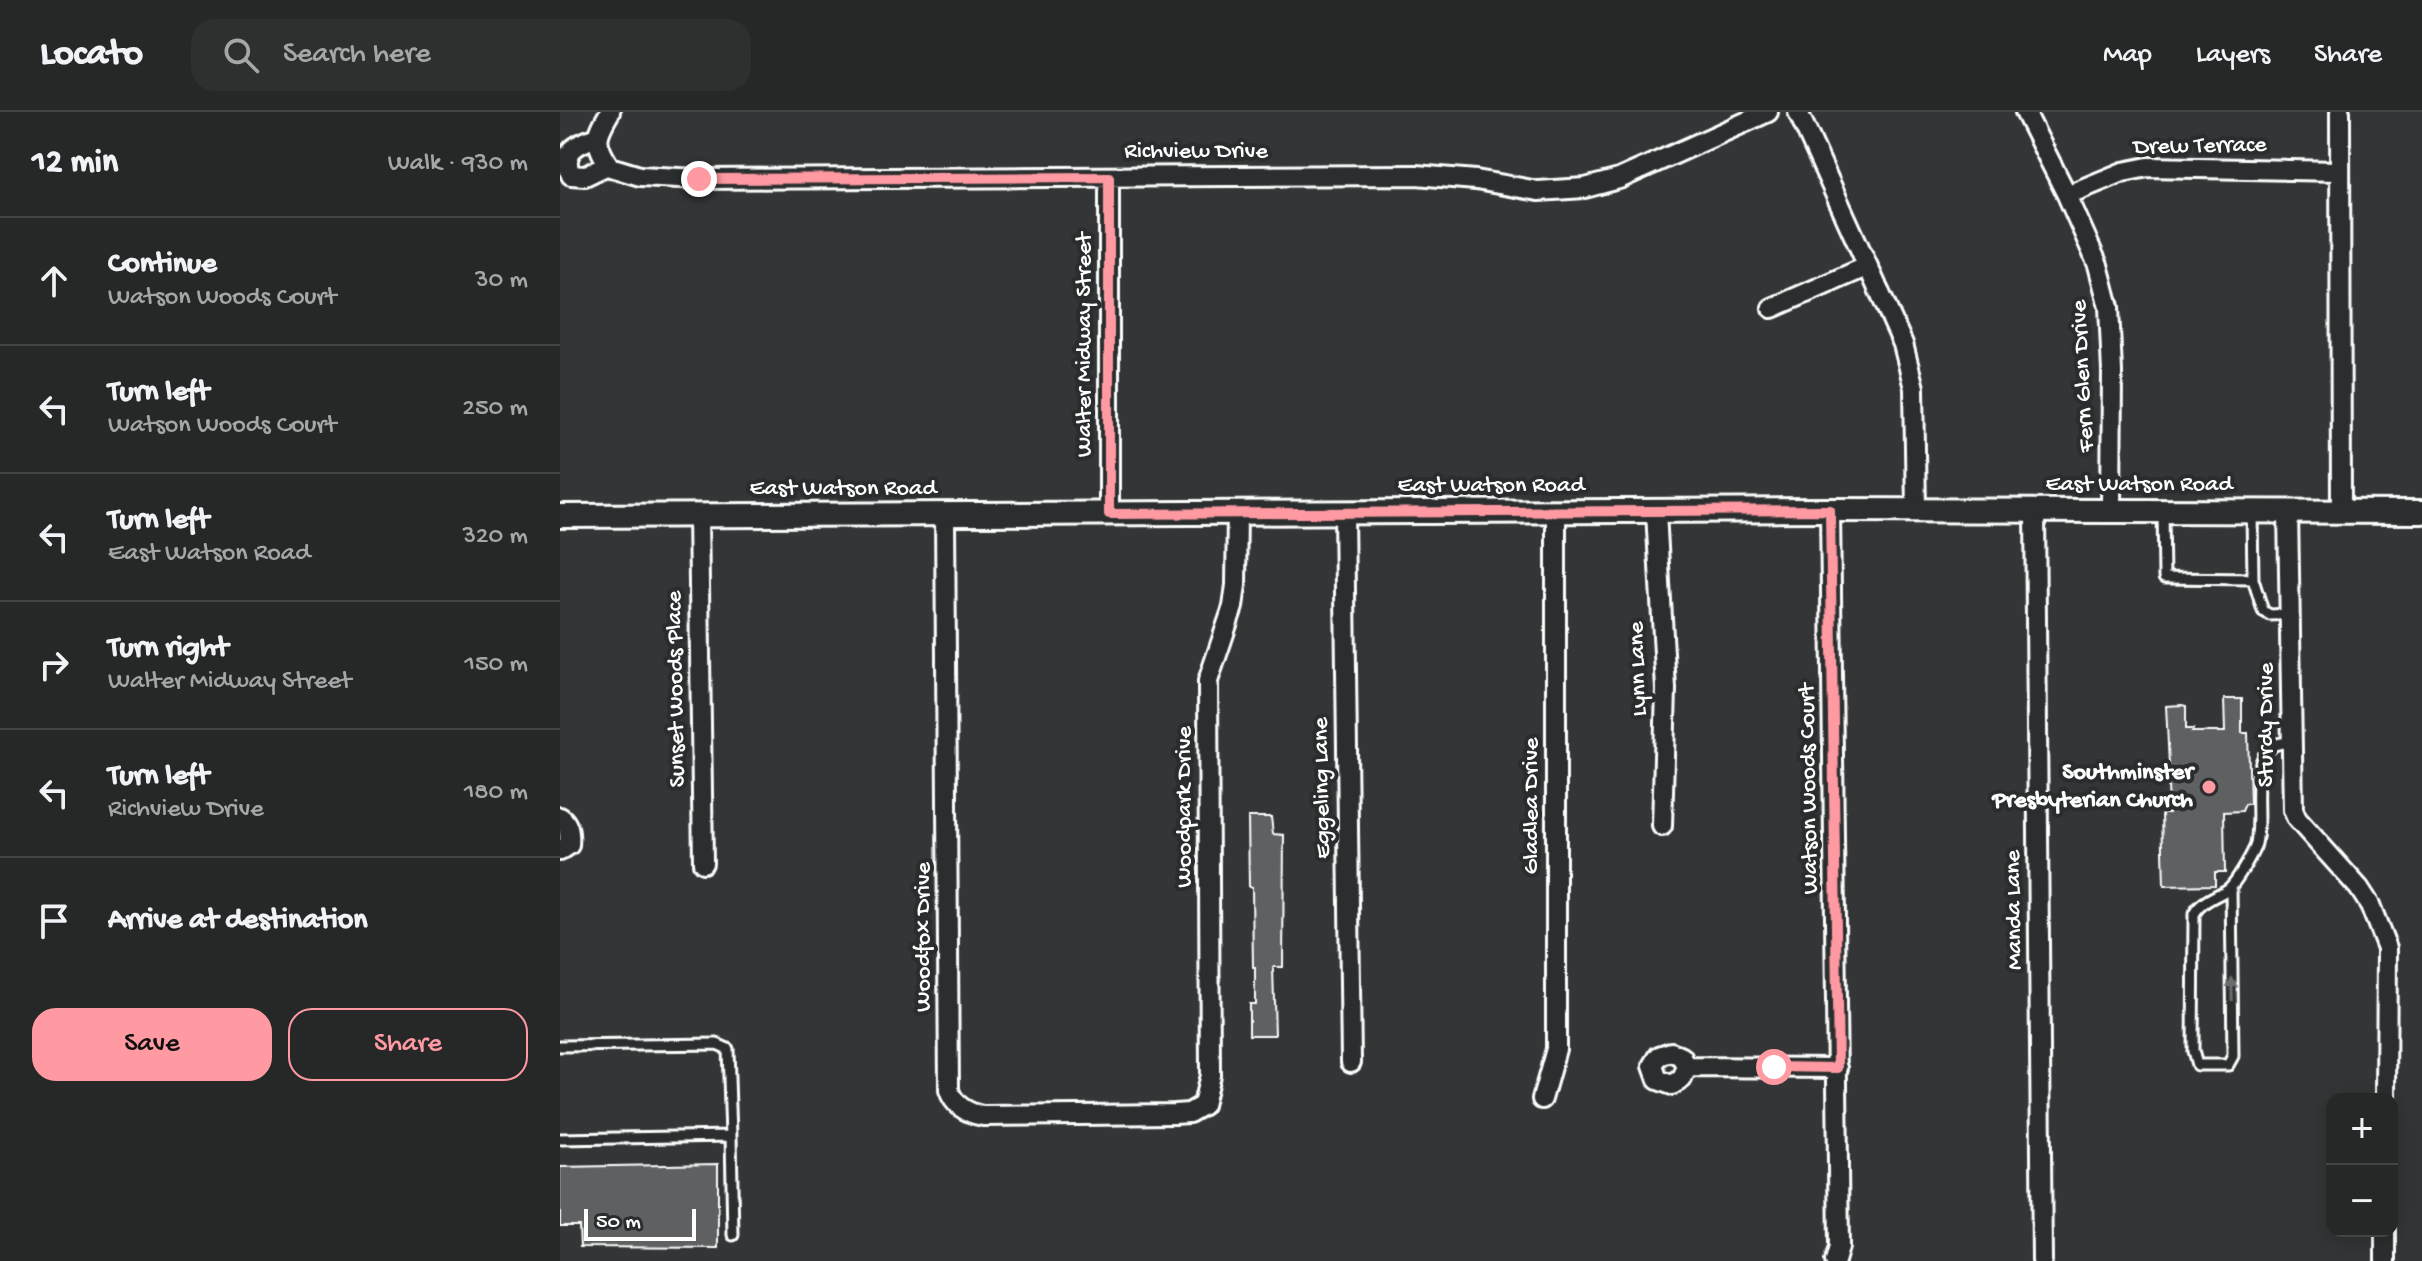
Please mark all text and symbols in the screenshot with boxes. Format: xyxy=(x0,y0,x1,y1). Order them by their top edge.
search box xyxy=(191,19,751,91)
text: Locato xyxy=(40,33,143,77)
icon: search xyxy=(219,33,263,77)
text: Search here xyxy=(283,38,431,73)
text: Map xyxy=(2103,39,2152,72)
text: Layers xyxy=(2196,39,2270,72)
text: Share xyxy=(2314,39,2382,72)
street label: Drew Terrace xyxy=(2131,131,2267,163)
street label: Richview Drive xyxy=(1124,138,1268,167)
text: 12 min xyxy=(32,144,118,184)
text: Walk · 930 m xyxy=(388,149,528,180)
route end xyxy=(681,161,717,197)
street label: Walter Midway Street xyxy=(1071,230,1100,457)
text: Continue xyxy=(108,248,217,283)
icon: ahead xyxy=(32,259,76,303)
text: 30 m xyxy=(475,266,528,297)
text: Watson Woods Court xyxy=(108,283,336,314)
street label: Fern Glen Drive xyxy=(2065,299,2103,454)
text: Turn left xyxy=(108,376,209,411)
icon: left xyxy=(32,387,76,431)
text: 250 m xyxy=(462,394,528,425)
text: Watson Woods Court xyxy=(108,411,336,442)
street label: East Watson Road xyxy=(2046,471,2234,500)
street label: East Watson Road xyxy=(1398,472,1586,501)
street label: East Watson Road xyxy=(750,475,938,504)
text: Turn left xyxy=(108,504,209,539)
icon: left xyxy=(32,515,76,559)
text: 320 m xyxy=(462,522,528,553)
text: East Watson Road xyxy=(108,539,311,570)
street label: Sunset Woods Place xyxy=(661,590,693,788)
street label: Lynn Lane xyxy=(1623,620,1655,717)
text: Turn right xyxy=(108,632,228,667)
icon: right xyxy=(32,643,76,687)
text: 150 m xyxy=(464,650,528,681)
street label: Sturdy Drive xyxy=(2253,662,2282,787)
text: Walter Midway Street xyxy=(108,667,351,698)
street label: Watson Woods Court xyxy=(1794,681,1826,895)
street label: Eggeling Lane xyxy=(1307,716,1339,859)
street label: Woodpark Drive xyxy=(1171,726,1200,888)
street label: Gladlea Drive xyxy=(1518,737,1547,874)
place label: Southminster Presbyterian Church xyxy=(1991,759,2196,816)
text: Turn left xyxy=(108,760,209,795)
icon: left xyxy=(32,771,76,815)
text: 180 m xyxy=(464,778,528,809)
marker: Southminster Presbyterian Church xyxy=(2200,778,2218,796)
text: Richview Drive xyxy=(108,795,264,826)
street label: Manda Lane xyxy=(1999,849,2031,970)
street label: Woodfox Drive xyxy=(910,861,939,1012)
icon: arrive xyxy=(32,899,76,943)
text: Arrive at destination xyxy=(108,904,368,939)
one-way arrow xyxy=(2226,976,2239,1001)
button: Save xyxy=(32,1008,272,1081)
button: Share xyxy=(288,1008,528,1081)
route start xyxy=(1756,1049,1792,1085)
map controls xyxy=(2326,1093,2398,1237)
button: + xyxy=(2326,1093,2398,1165)
button: − xyxy=(2326,1165,2398,1237)
scale bar xyxy=(584,1205,696,1241)
text: 50 m xyxy=(596,1210,641,1236)

